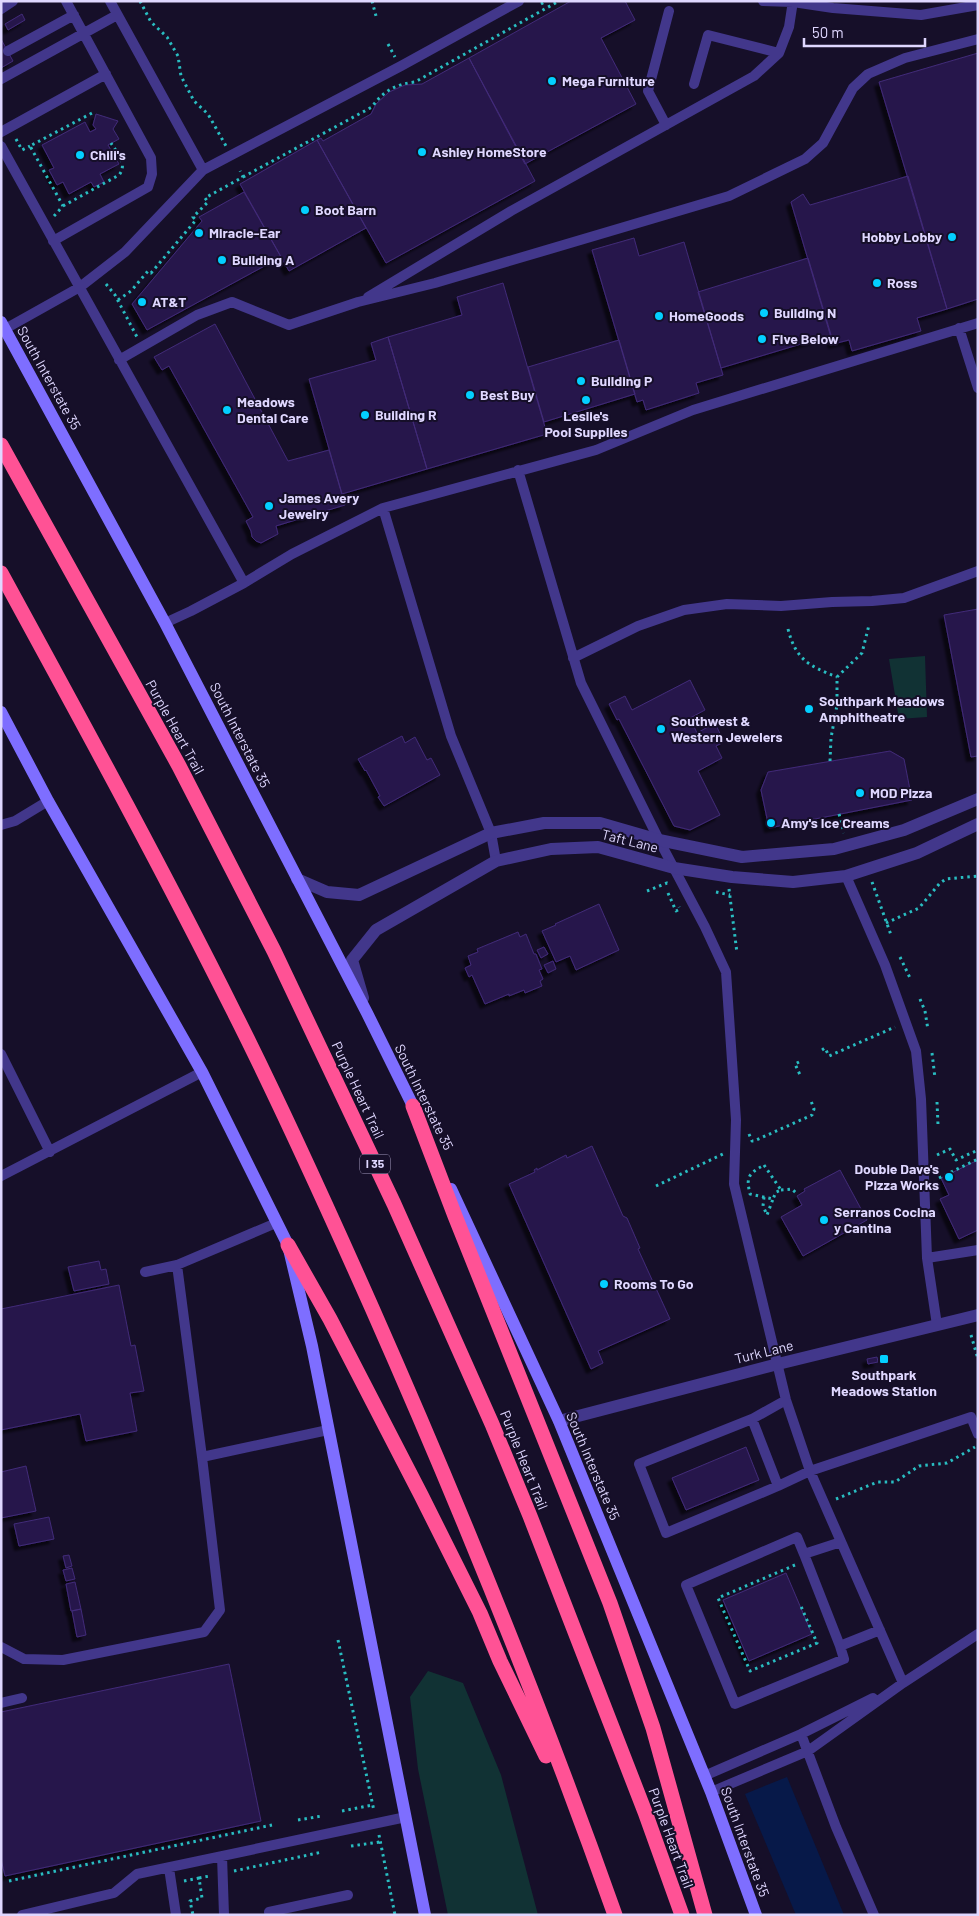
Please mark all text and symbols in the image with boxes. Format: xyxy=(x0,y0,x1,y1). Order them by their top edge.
scale bar xyxy=(804,15,925,47)
text: 50 m xyxy=(812,23,844,41)
place label: Mega Furniture xyxy=(562,72,655,89)
marker: Mega Furniture xyxy=(546,75,558,87)
place label: Ashley HomeStore xyxy=(432,143,547,160)
place label: Chili's xyxy=(90,146,126,163)
marker: Ashley HomeStore xyxy=(416,146,428,158)
marker: Chili's xyxy=(74,149,86,161)
place label: Boot Barn xyxy=(315,201,376,218)
marker: Boot Barn xyxy=(299,204,311,216)
place label: Miracle-Ear xyxy=(209,224,281,241)
marker: Miracle-Ear xyxy=(193,227,205,239)
place label: Hobby Lobby xyxy=(862,228,942,245)
marker: Hobby Lobby xyxy=(946,231,958,243)
place label: Building A xyxy=(232,251,295,268)
marker: Building A xyxy=(216,254,228,266)
place label: Ross xyxy=(887,274,917,291)
marker: Ross xyxy=(871,277,883,289)
place label: AT&T xyxy=(152,293,186,310)
marker: AT&T xyxy=(136,296,148,308)
place label: Building N xyxy=(774,304,836,321)
place label: HomeGoods xyxy=(669,307,744,324)
marker: Building N xyxy=(758,307,770,319)
marker: HomeGoods xyxy=(653,310,665,322)
street label: South Interstate 35 xyxy=(14,323,85,433)
place label: Five Below xyxy=(772,330,839,347)
marker: Five Below xyxy=(756,333,768,345)
place label: Building P xyxy=(591,372,652,389)
marker: Building P xyxy=(575,375,587,387)
place label: Best Buy xyxy=(480,386,535,403)
marker: Best Buy xyxy=(464,389,476,401)
place label: Meadows Dental Care xyxy=(237,393,309,426)
marker: Leslie's Pool Supplies xyxy=(580,394,592,406)
marker: Meadows Dental Care xyxy=(221,404,233,416)
place label: Building R xyxy=(375,406,437,423)
place label: Leslie's Pool Supplies xyxy=(544,407,628,440)
marker: Building R xyxy=(359,409,371,421)
place label: James Avery Jewelry xyxy=(279,489,359,522)
marker: James Avery Jewelry xyxy=(263,500,275,512)
street label: Purple Heart Trail xyxy=(142,677,208,777)
street label: South Interstate 35 xyxy=(207,679,274,790)
place label: Southpark Meadows Amphitheatre xyxy=(819,692,945,725)
marker: Southpark Meadows Amphitheatre xyxy=(803,703,815,715)
place label: Southwest & Western Jewelers xyxy=(671,712,783,745)
marker: Southwest & Western Jewelers xyxy=(655,723,667,735)
place label: MOD Pizza xyxy=(870,784,932,801)
marker: MOD Pizza xyxy=(854,787,866,799)
place label: Amy's Ice Creams xyxy=(781,814,890,831)
marker: Amy's Ice Creams xyxy=(765,817,777,829)
street label: Taft Lane xyxy=(600,825,660,856)
street label: Purple Heart Trail xyxy=(329,1039,388,1141)
street label: South Interstate 35 xyxy=(391,1041,457,1153)
road number: I 35 xyxy=(360,1154,390,1174)
place label: Double Dave's Pizza Works xyxy=(854,1160,939,1193)
marker: Double Dave's Pizza Works xyxy=(943,1171,955,1183)
place label: Serranos Cocina y Cantina xyxy=(834,1203,936,1236)
marker: Serranos Cocina y Cantina xyxy=(818,1214,830,1226)
place label: Rooms To Go xyxy=(614,1275,694,1292)
marker: Rooms To Go xyxy=(598,1278,610,1290)
street label: Turk Lane xyxy=(733,1336,795,1367)
marker: Southpark Meadows Station xyxy=(878,1353,890,1365)
place label: Southpark Meadows Station xyxy=(831,1366,937,1399)
street label: Purple Heart Trail xyxy=(497,1408,552,1512)
street label: South Interstate 35 xyxy=(563,1409,624,1522)
street label: Purple Heart Trail xyxy=(645,1785,697,1890)
street label: South Interstate 35 xyxy=(718,1785,773,1899)

